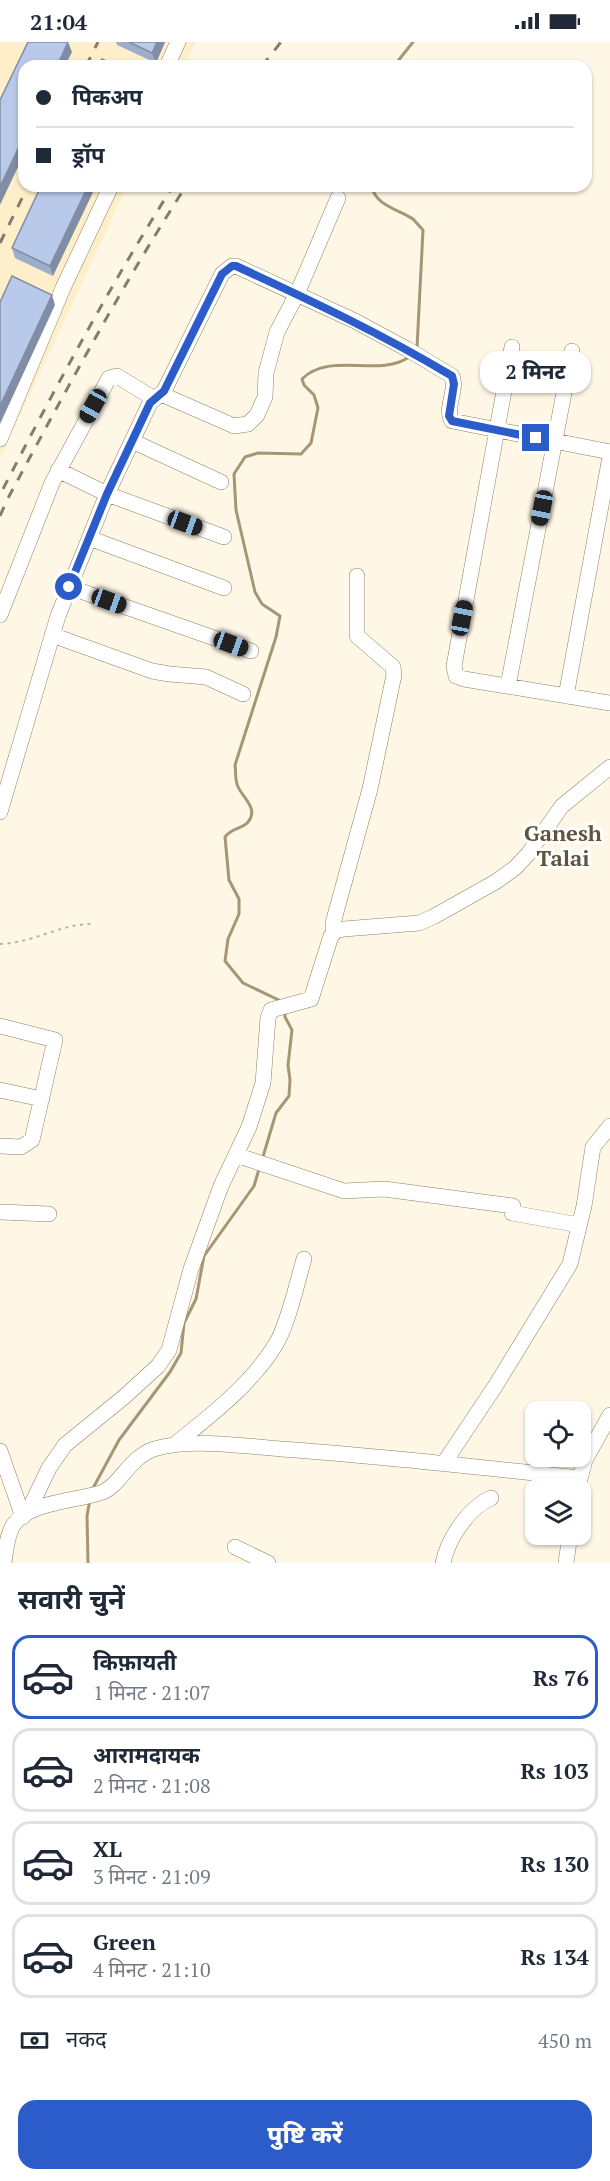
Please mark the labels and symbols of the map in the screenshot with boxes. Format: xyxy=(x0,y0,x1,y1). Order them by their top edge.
callout: 2 मिनट xyxy=(480,351,592,393)
car xyxy=(76,386,110,426)
route end xyxy=(522,424,549,451)
car xyxy=(530,489,554,527)
car xyxy=(165,508,205,538)
route start xyxy=(55,573,82,600)
car xyxy=(89,586,129,616)
car xyxy=(450,599,474,637)
car xyxy=(211,629,251,659)
district label: Ganesh Talai xyxy=(524,818,602,872)

